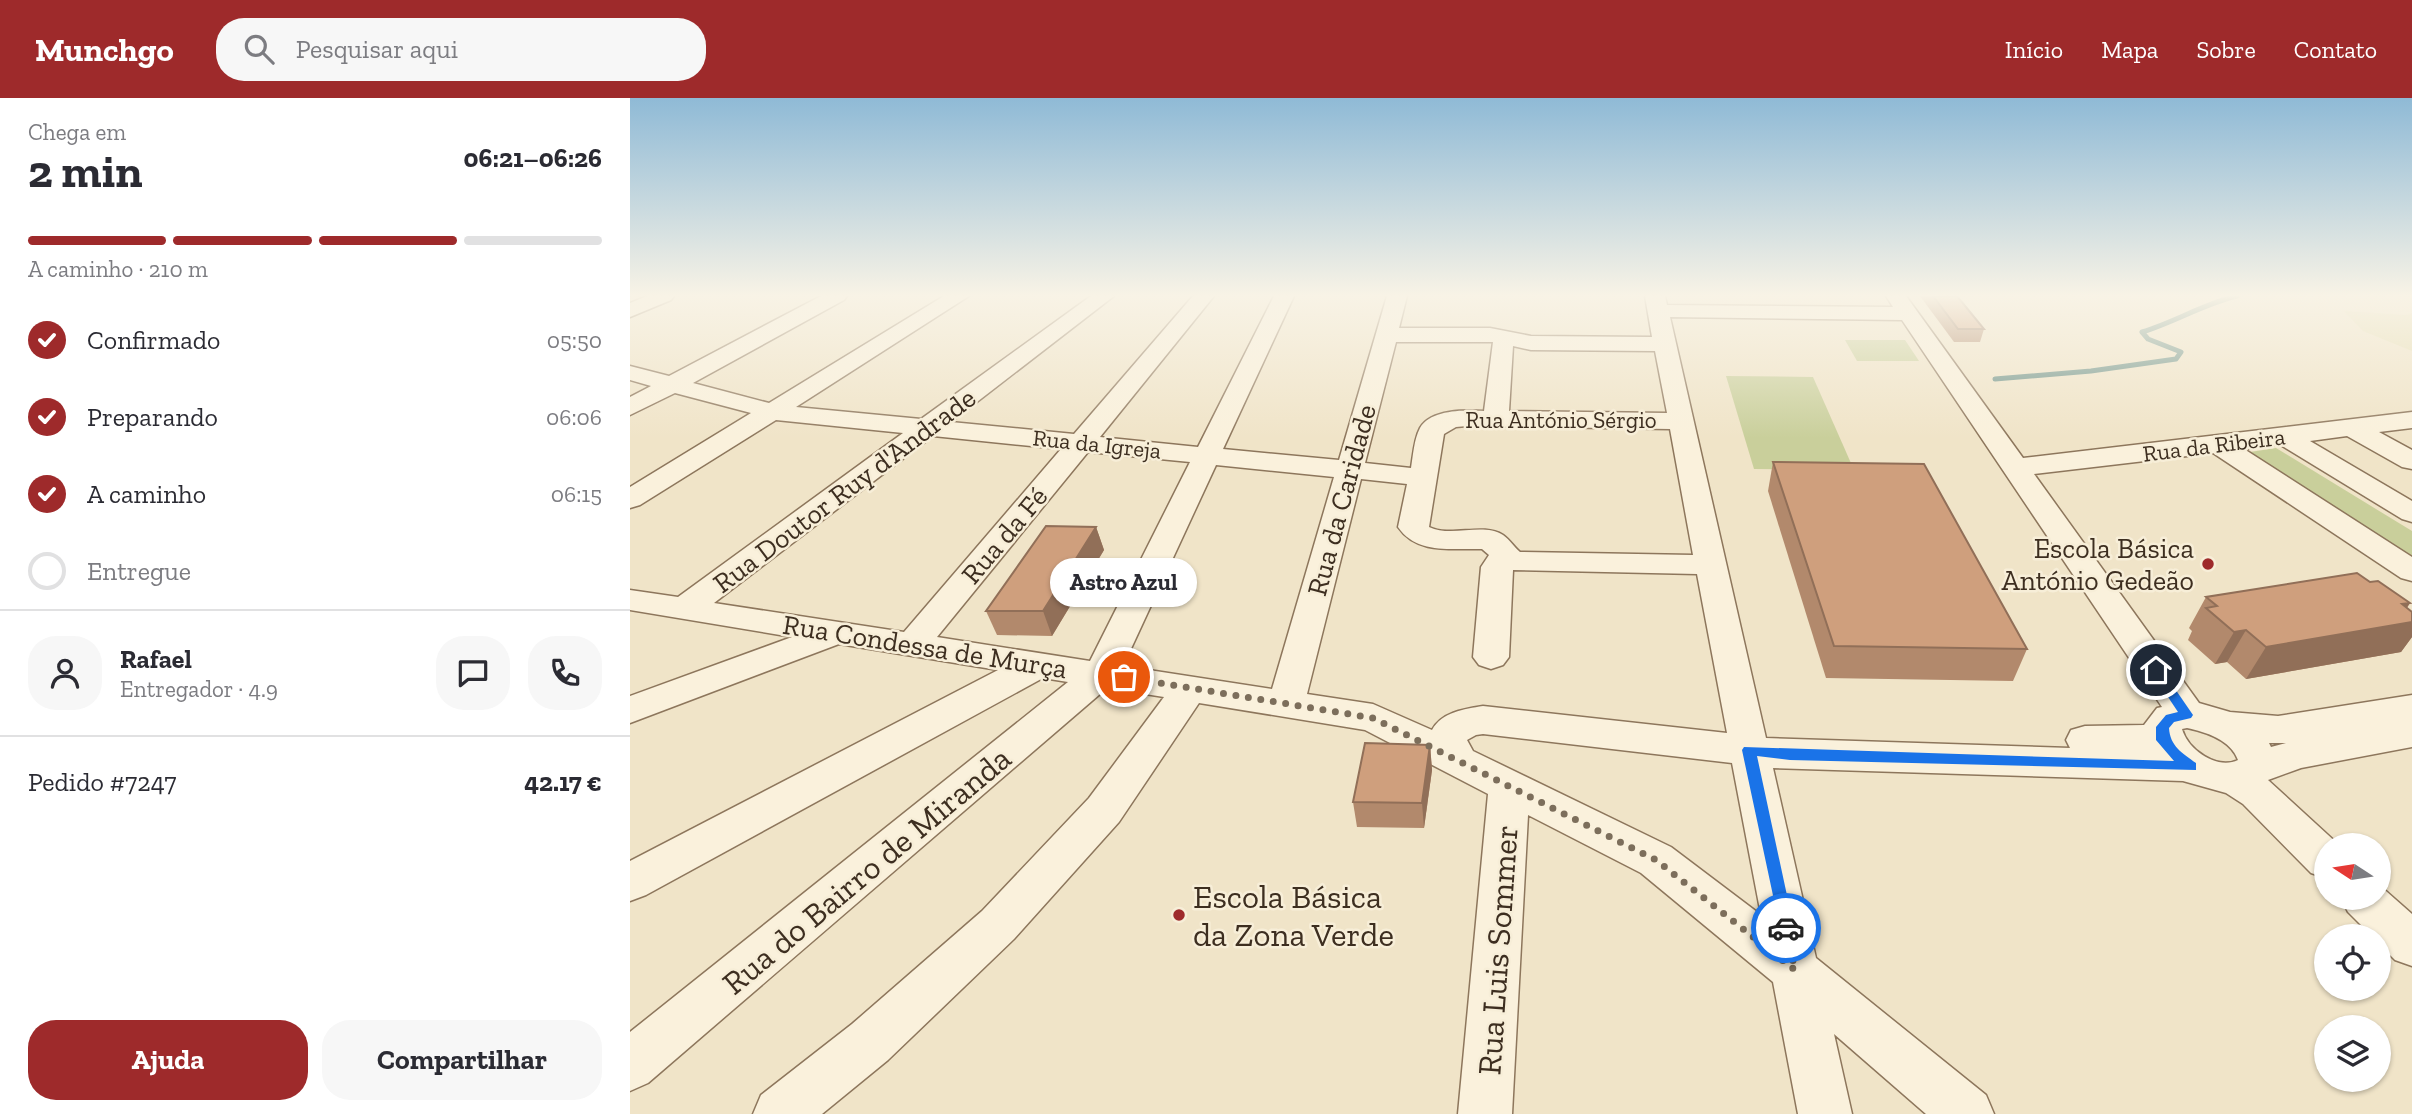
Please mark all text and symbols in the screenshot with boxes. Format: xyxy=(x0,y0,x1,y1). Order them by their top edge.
search box xyxy=(216,18,706,81)
text: Munchgo xyxy=(35,30,174,69)
icon: search xyxy=(240,30,278,68)
text: Pesquisar aqui xyxy=(296,33,458,65)
text: Início xyxy=(2005,35,2063,64)
text: Mapa xyxy=(2101,35,2158,64)
text: Sobre xyxy=(2196,35,2256,64)
text: Contato xyxy=(2294,35,2377,64)
text: Chega em xyxy=(28,118,126,146)
text: 06:21–06:26 xyxy=(464,142,602,174)
text: 2 min xyxy=(28,144,143,199)
text: A caminho · 210 m xyxy=(28,255,208,283)
icon: check xyxy=(28,321,66,359)
text: Confirmado xyxy=(87,324,220,356)
text: 05:50 xyxy=(547,326,602,354)
street label: Rua Doutor Ruy d'Andrade xyxy=(707,381,982,600)
icon: check xyxy=(28,398,66,436)
text: Preparando xyxy=(87,401,218,433)
street label: Rua da Caridade xyxy=(1300,401,1383,599)
text: 06:06 xyxy=(546,403,602,431)
street label: Rua António Sérgio xyxy=(1465,406,1657,434)
street label: Rua da Ribeira xyxy=(2141,422,2287,468)
street label: Rua da Igreja xyxy=(1031,423,1163,465)
icon: check xyxy=(28,475,66,513)
text: A caminho xyxy=(87,478,206,510)
text: 06:15 xyxy=(551,480,602,508)
street label: Rua da Fé xyxy=(954,480,1054,590)
place label: Escola Básica António Gedeão xyxy=(2002,532,2194,597)
text: Entregue xyxy=(87,555,191,587)
marker: Escola Básica António Gedeão xyxy=(2200,556,2216,572)
callout: Astro Azul xyxy=(1050,558,1198,607)
text: Astro Azul xyxy=(1069,568,1178,596)
street label: Rua Condessa de Murça xyxy=(780,608,1070,685)
button: person xyxy=(28,636,102,710)
button: chat xyxy=(436,636,510,710)
button: phone xyxy=(528,636,602,710)
pin xyxy=(2126,640,2186,700)
text: Rafael xyxy=(120,643,192,675)
pin xyxy=(1094,647,1154,707)
icon: home xyxy=(2137,651,2175,689)
icon: bag xyxy=(1105,658,1143,696)
text: Entregador · 4.9 xyxy=(120,675,278,703)
street label: Rua do Bairro de Miranda xyxy=(714,738,1018,1002)
text: Pedido #7247 xyxy=(28,766,177,798)
text: 42.17 € xyxy=(524,766,602,798)
street label: Rua Luis Sommer xyxy=(1469,824,1526,1076)
north arrow xyxy=(2314,833,2390,910)
map controls xyxy=(2314,833,2391,1092)
place label: Escola Básica da Zona Verde xyxy=(1193,877,1394,954)
courier xyxy=(1751,893,1821,963)
marker: Escola Básica da Zona Verde xyxy=(1171,907,1187,923)
icon: car xyxy=(1767,909,1805,947)
button: locate xyxy=(2314,924,2391,1001)
button: layers xyxy=(2314,1015,2391,1092)
button: Ajuda xyxy=(28,1020,308,1100)
button: Compartilhar xyxy=(322,1020,602,1100)

